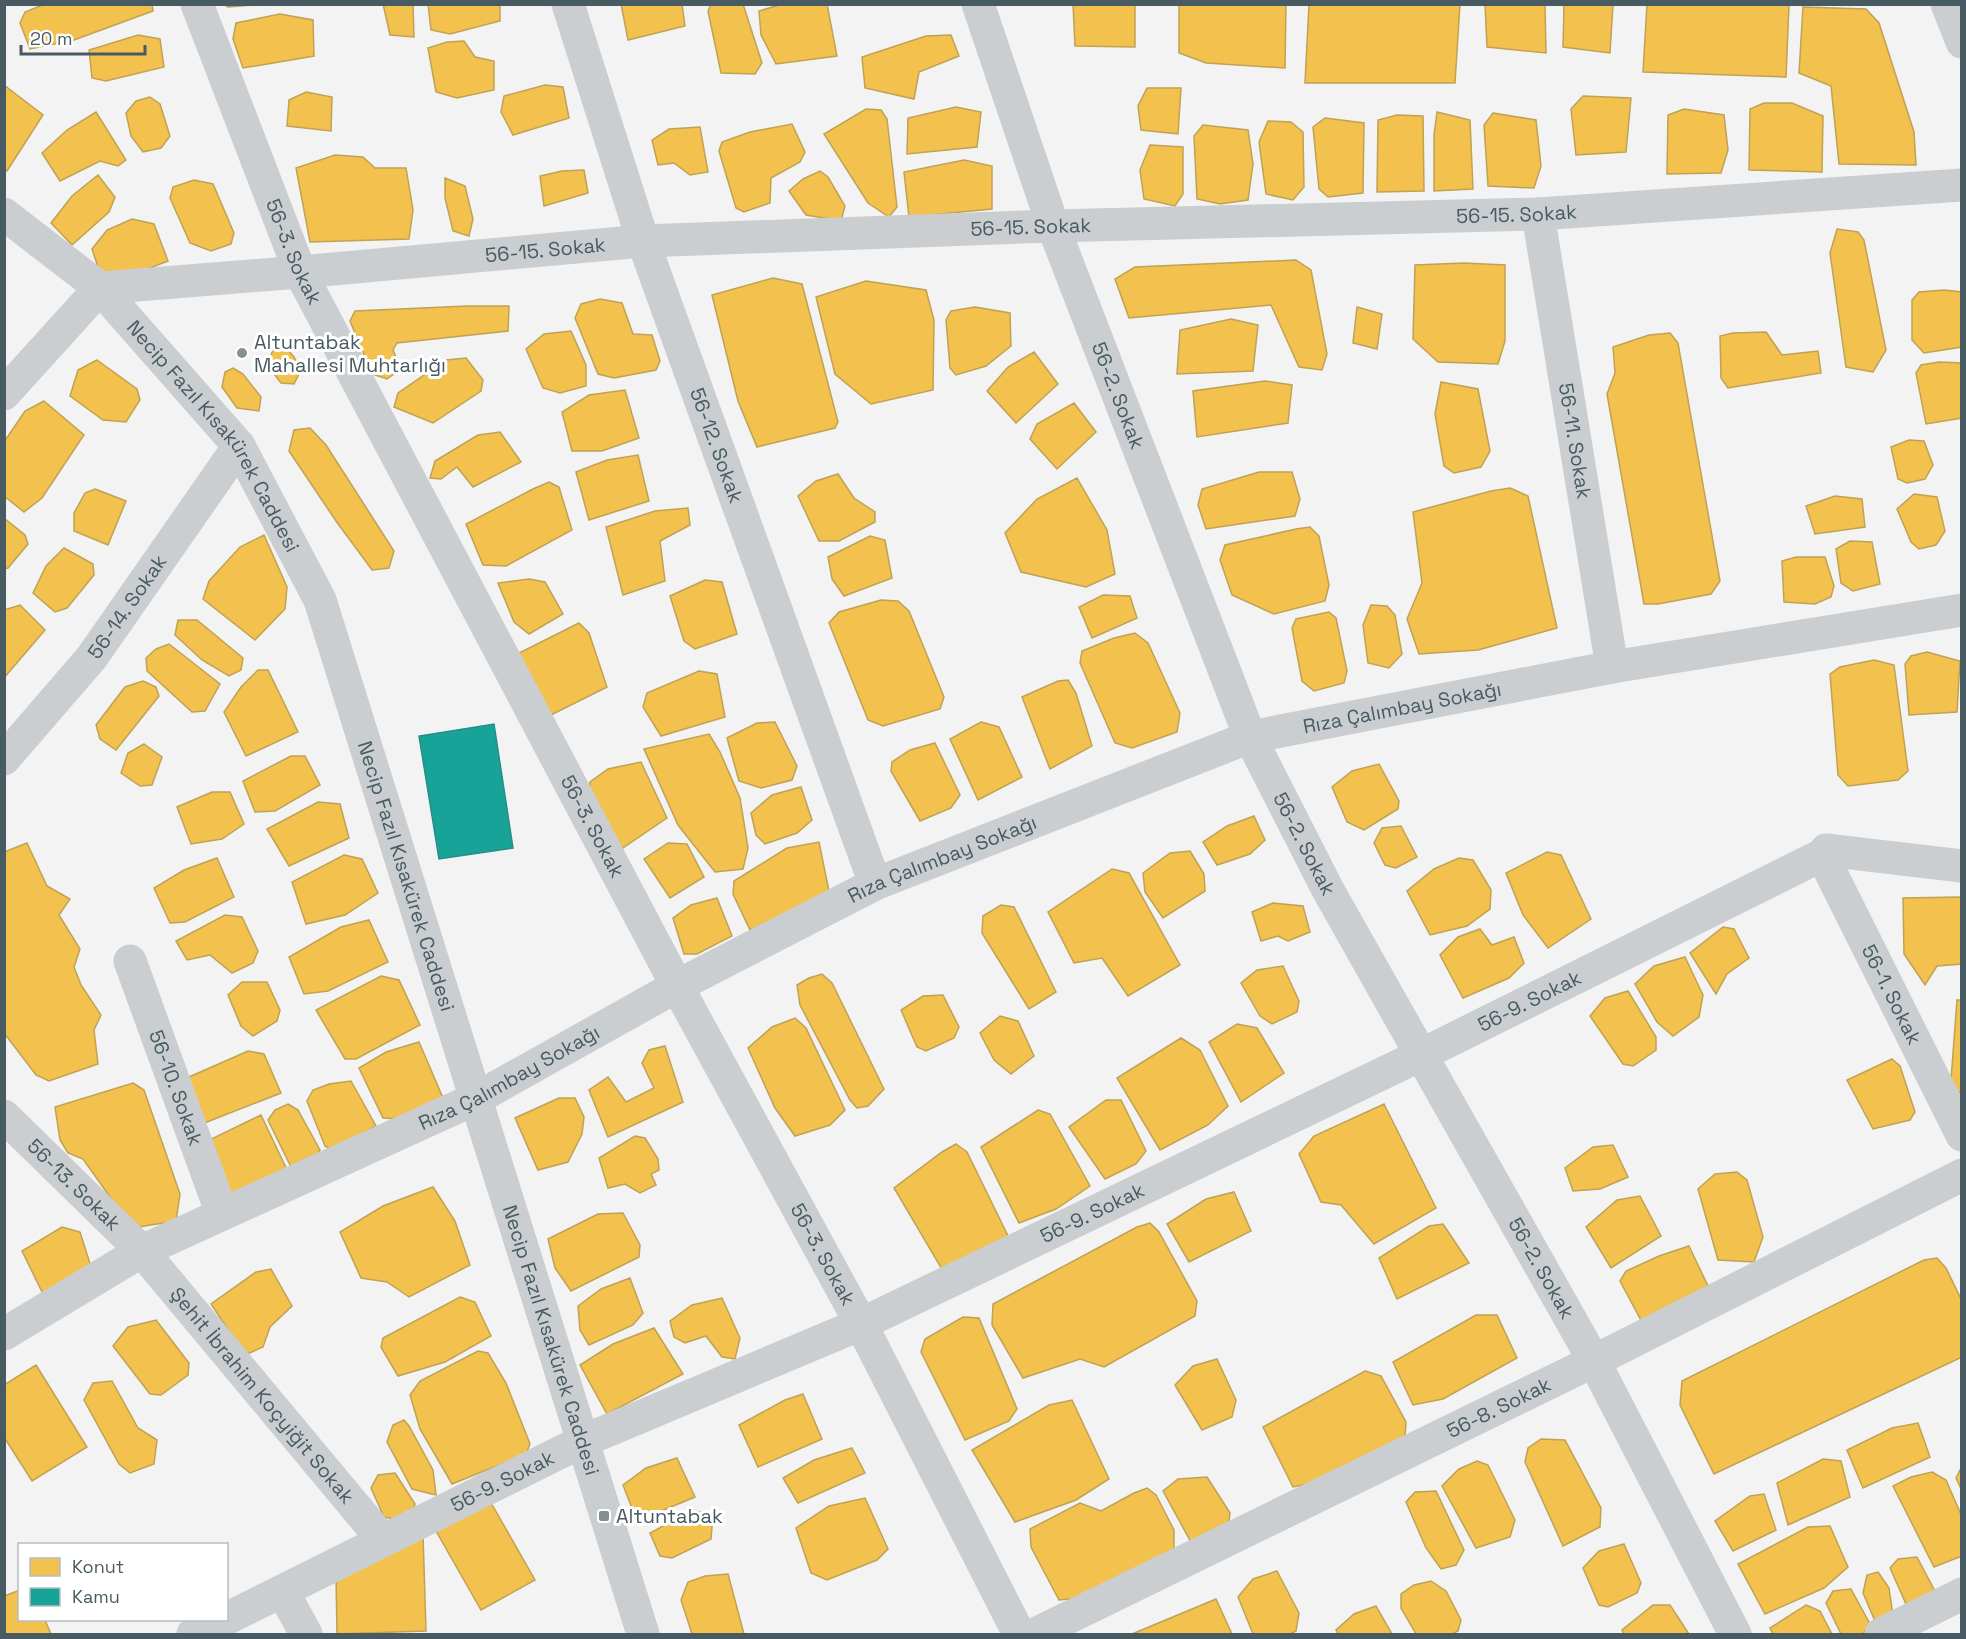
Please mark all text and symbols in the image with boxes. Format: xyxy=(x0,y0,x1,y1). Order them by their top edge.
scale bar xyxy=(21,18,146,56)
text: 20 m xyxy=(30,27,73,50)
street label: 56-3. Sokak xyxy=(260,195,328,309)
street label: 56-15. Sokak xyxy=(1456,198,1578,229)
street label: 56-15. Sokak xyxy=(970,212,1092,242)
street label: 56-15. Sokak xyxy=(484,231,607,268)
street label: Necip Fazıl Kısakürek Caddesi xyxy=(121,315,306,557)
place label: Altuntabak Mahallesi Muhtarlığı xyxy=(254,329,446,378)
street label: 56-2. Sokak xyxy=(1086,338,1151,453)
marker: Altuntabak Mahallesi Muhtarlığı xyxy=(235,346,249,360)
street label: 56-11. Sokak xyxy=(1553,381,1597,501)
street label: 56-12. Sokak xyxy=(684,384,750,507)
street label: 56-14. Sokak xyxy=(82,549,172,664)
street label: Rıza Çalımbay Sokağı xyxy=(1301,676,1504,739)
street label: Necip Fazıl Kısakürek Caddesi xyxy=(352,738,461,1015)
street label: 56-3. Sokak xyxy=(555,771,631,882)
street label: 56-2. Sokak xyxy=(1267,788,1342,900)
street label: Rıza Çalımbay Sokağı xyxy=(843,809,1040,909)
street label: 56-1. Sokak xyxy=(1856,940,1928,1049)
street label: 56-9. Sokak xyxy=(1473,964,1586,1038)
street label: Rıza Çalımbay Sokağı xyxy=(414,1019,604,1136)
street label: 56-10. Sokak xyxy=(143,1026,209,1150)
street label: 56-13. Sokak xyxy=(22,1133,126,1236)
street label: 56-9. Sokak xyxy=(1036,1177,1149,1249)
street label: 56-3. Sokak xyxy=(785,1199,861,1310)
street label: Necip Fazıl Kısakürek Caddesi xyxy=(497,1202,606,1478)
street label: 56-2. Sokak xyxy=(1503,1213,1581,1324)
street label: Şehit İbrahim Koçyiğit Sokak xyxy=(164,1282,360,1509)
street label: 56-8. Sokak xyxy=(1442,1371,1555,1444)
street label: 56-9. Sokak xyxy=(446,1444,559,1518)
place label: Altuntabak xyxy=(616,1503,723,1529)
marker: Altuntabak xyxy=(597,1509,611,1523)
legend xyxy=(18,1543,228,1621)
text: Konut xyxy=(72,1555,124,1578)
text: Kamu xyxy=(72,1585,120,1608)

